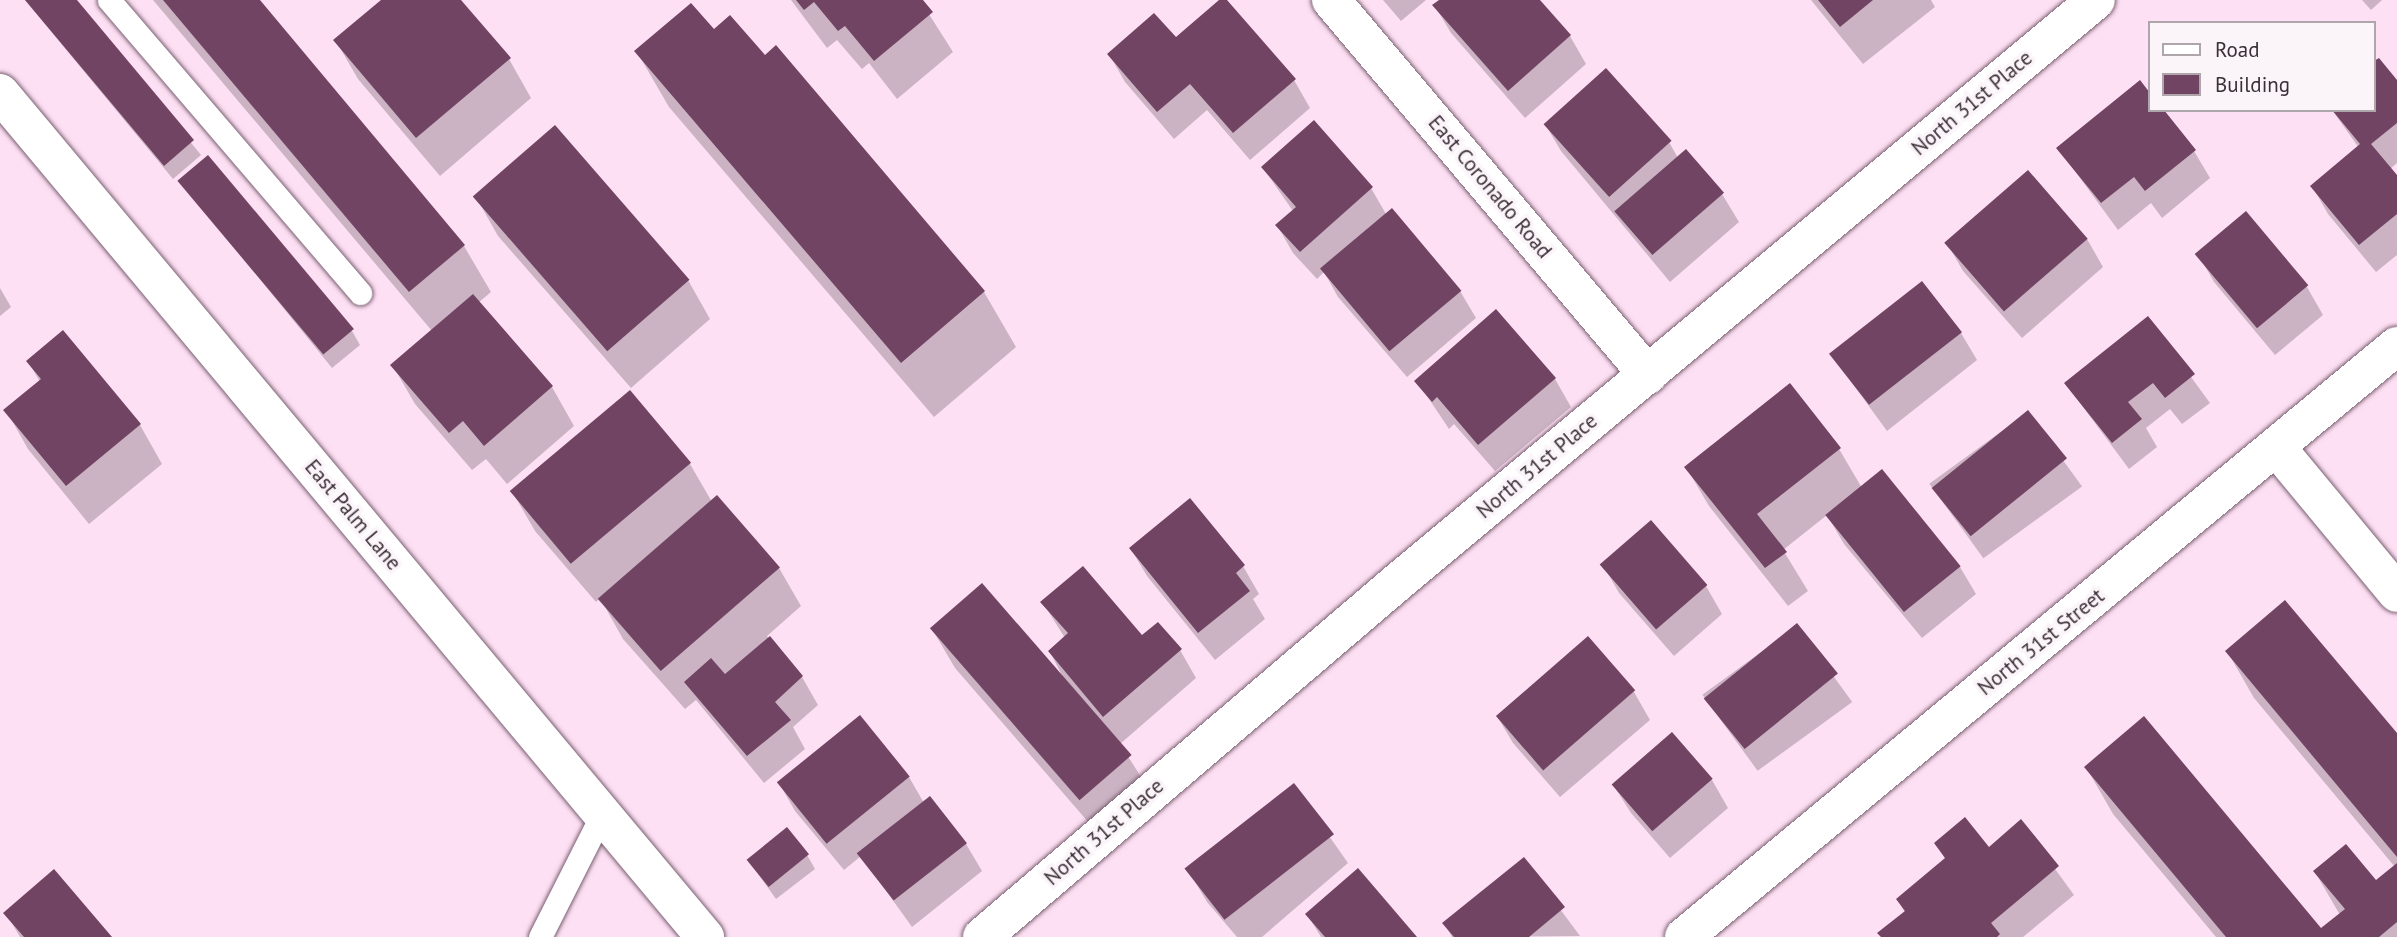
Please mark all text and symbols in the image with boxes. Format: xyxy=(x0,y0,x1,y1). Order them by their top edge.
legend xyxy=(2148,21,2376,112)
text: Road xyxy=(2215,36,2259,63)
street label: North 31st Place xyxy=(1907,45,2037,161)
text: Building xyxy=(2215,71,2290,98)
street label: East Coronado Road xyxy=(1423,110,1557,264)
street label: North 31st Place xyxy=(1472,408,1602,524)
street label: East Palm Lane xyxy=(299,455,407,575)
street label: North 31st Street xyxy=(1973,583,2109,701)
street label: North 31st Place xyxy=(1039,773,1169,891)

